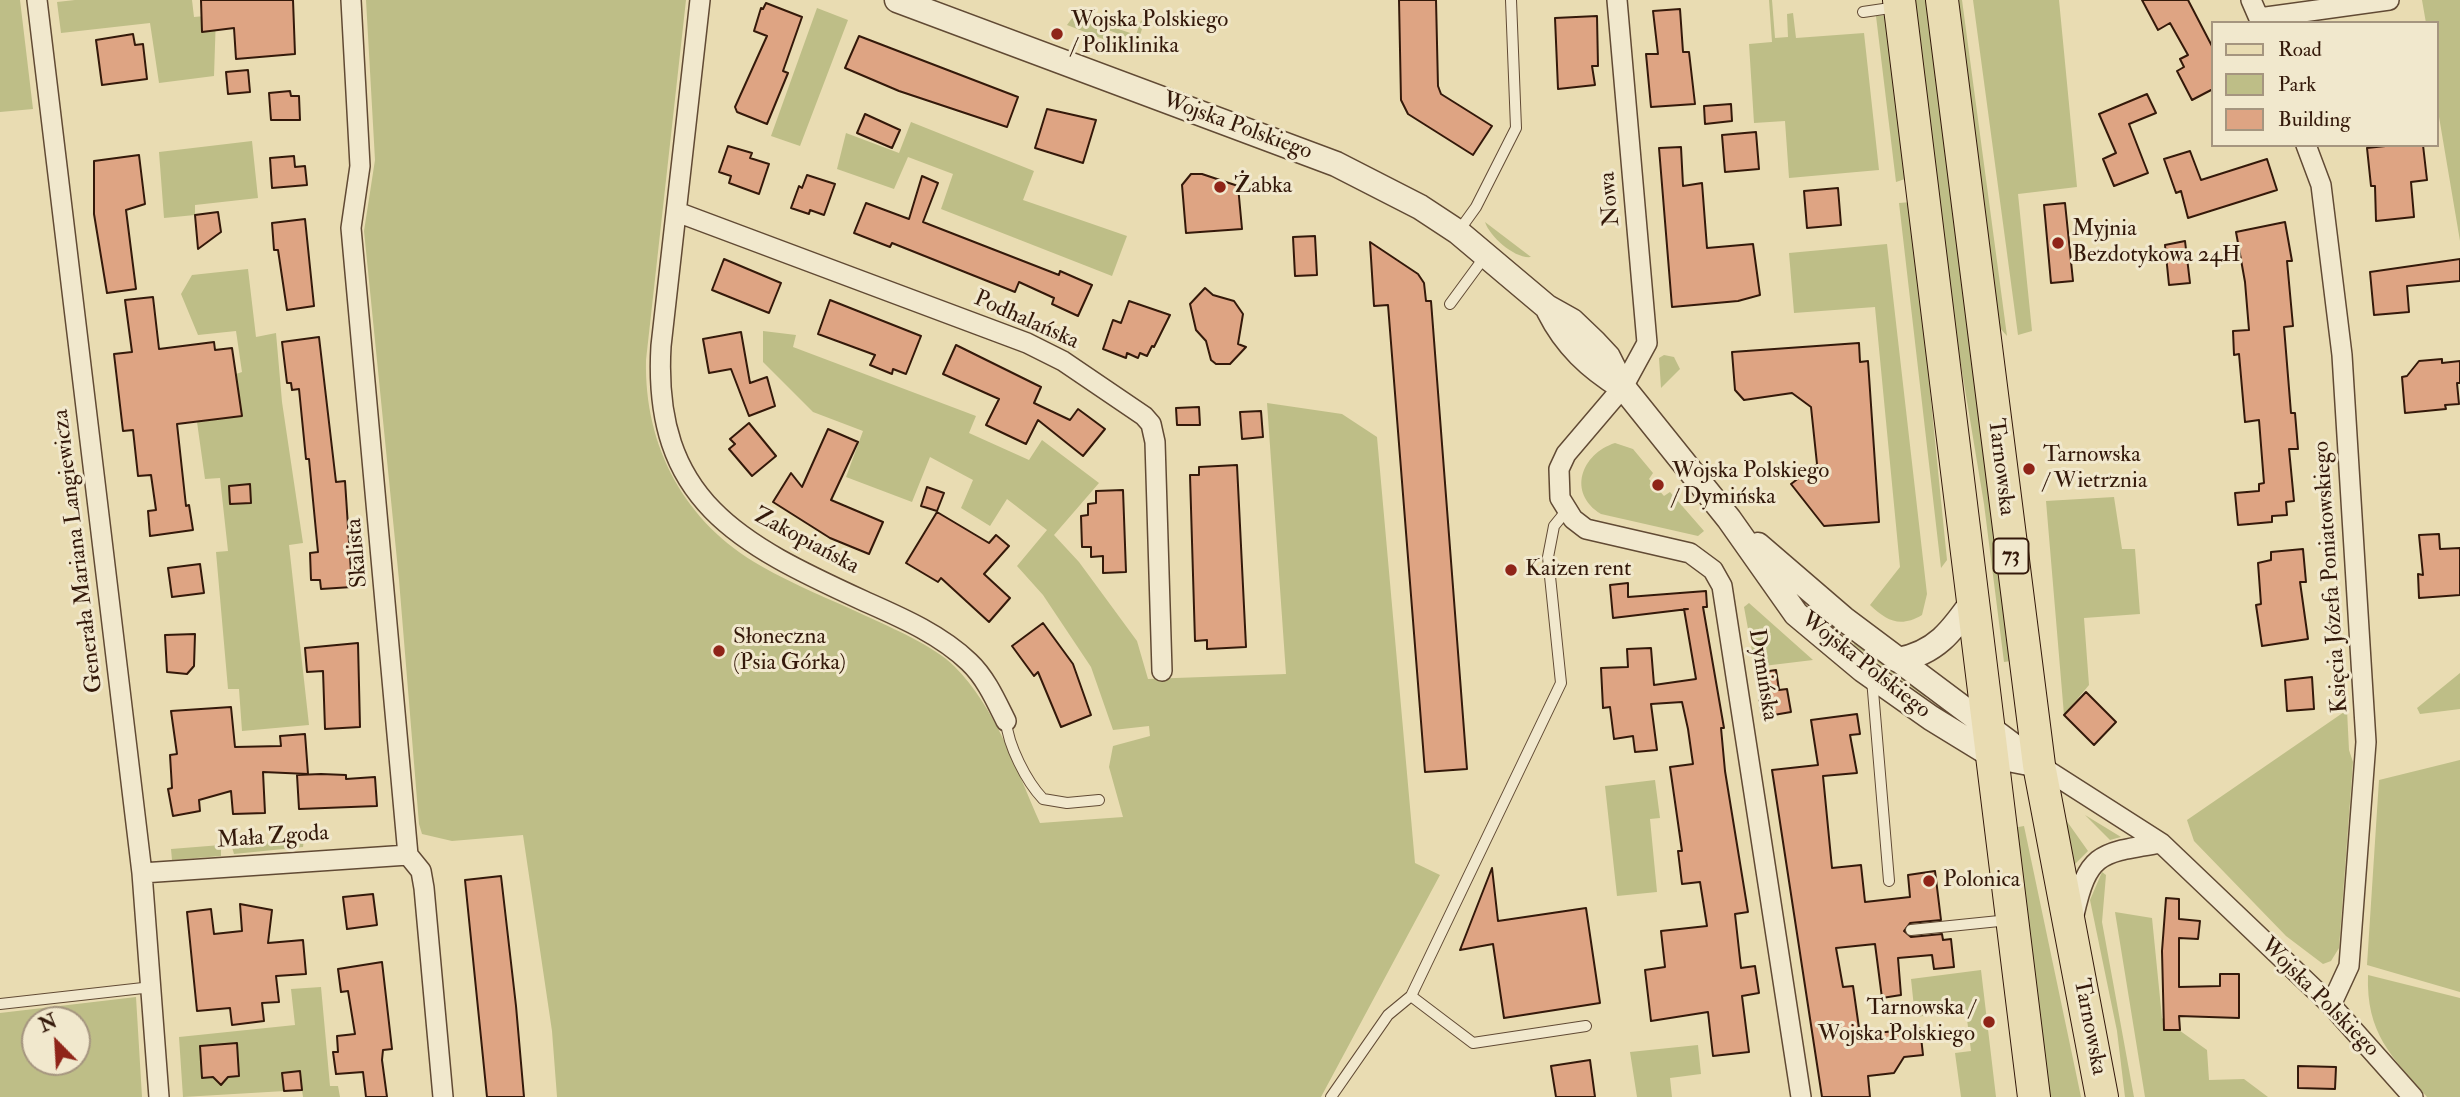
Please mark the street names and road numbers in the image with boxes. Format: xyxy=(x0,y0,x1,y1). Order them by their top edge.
street label: Wojska Polskiego xyxy=(1158,87,1316,167)
street label: Nowa xyxy=(1595,171,1627,227)
street label: Podhalańska xyxy=(969,286,1083,356)
street label: Generała Mariana Langiewicza xyxy=(48,408,110,694)
street label: Tarnowska xyxy=(1980,417,2020,517)
street label: Księcia Józefa Poniatowskiego xyxy=(2309,440,2355,714)
street label: Zakopiańska xyxy=(749,503,863,581)
street label: Skalista xyxy=(341,517,375,589)
road number: 73 xyxy=(1994,538,2028,574)
street label: Wojska Polskiego xyxy=(1795,607,1935,725)
street label: Dymińska xyxy=(1741,627,1783,723)
street label: Mała Zgoda xyxy=(216,820,330,856)
street label: Wojska Polskiego xyxy=(2254,933,2384,1063)
street label: Tarnowska xyxy=(2066,976,2112,1078)

